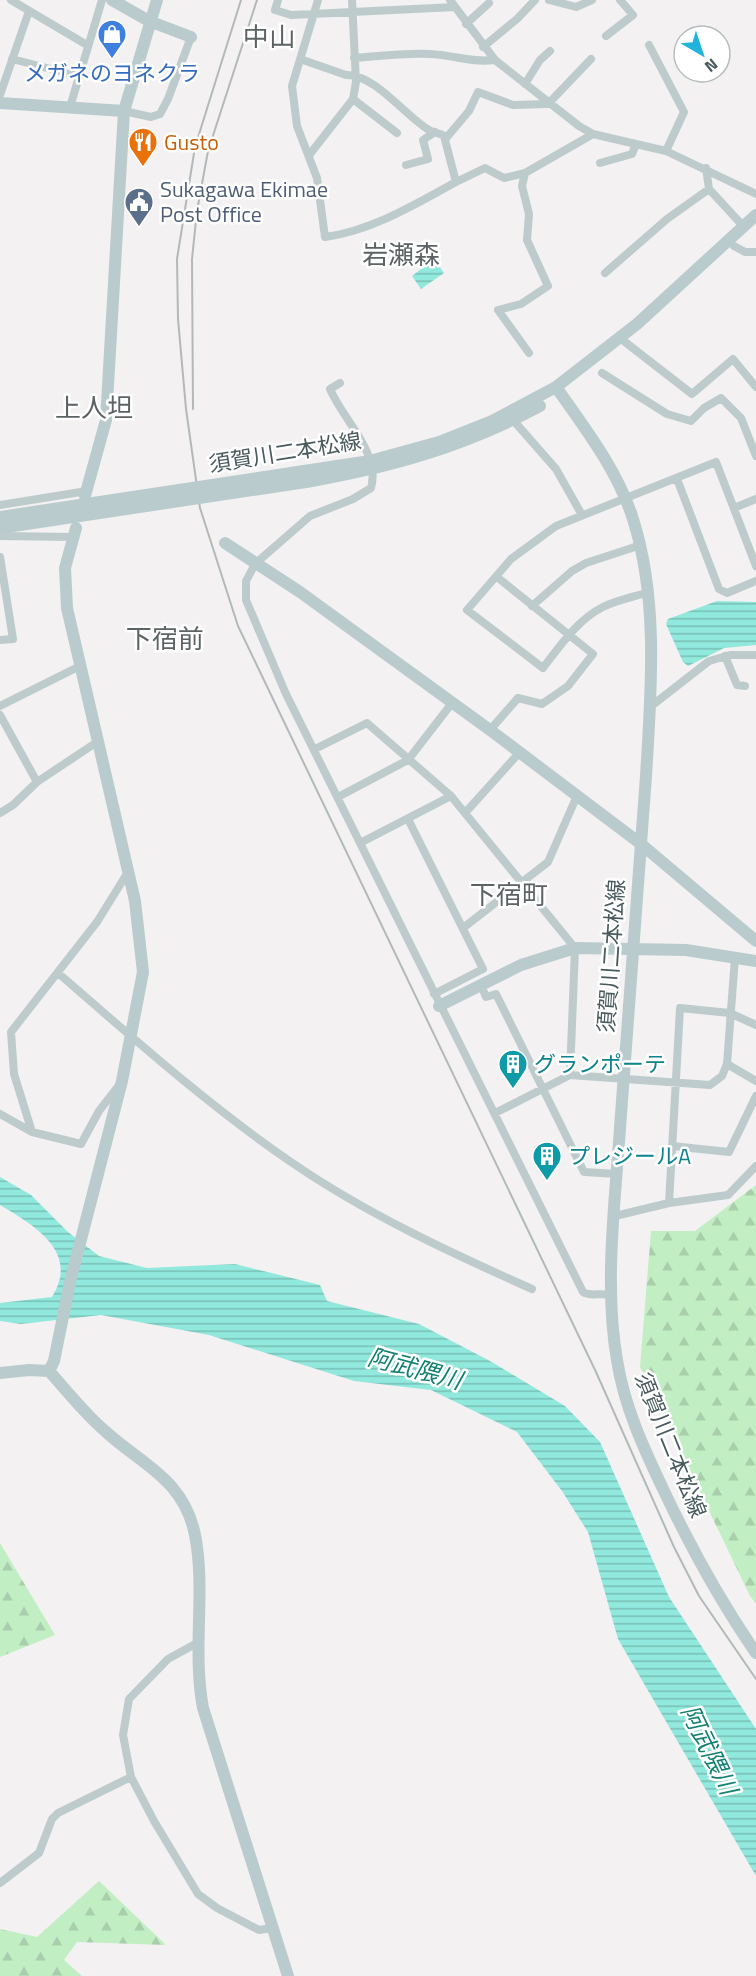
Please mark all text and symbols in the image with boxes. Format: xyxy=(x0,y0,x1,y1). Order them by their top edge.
district label: 中山 xyxy=(243,17,295,56)
shop icon: メガネのヨネクラ xyxy=(96,18,128,60)
north arrow xyxy=(672,24,732,84)
text: N xyxy=(700,53,723,78)
place label: メガネのヨネクラ xyxy=(24,56,200,90)
place label: Gusto xyxy=(164,125,219,159)
restaurant icon: Gusto xyxy=(127,126,159,168)
place label: Sukagawa Ekimae Post Office xyxy=(160,172,328,231)
public building icon: Sukagawa Ekimae Post Office xyxy=(123,186,155,228)
district label: 岩瀬森 xyxy=(362,235,440,274)
district label: 上人坦 xyxy=(55,388,133,427)
street label: 須賀川二本松線 xyxy=(206,423,364,481)
district label: 下宿前 xyxy=(126,619,204,658)
district label: 下宿町 xyxy=(470,875,548,914)
street label: 須賀川二本松線 xyxy=(589,878,633,1034)
place label: グランポーテ xyxy=(534,1047,666,1081)
building icon: グランポーテ xyxy=(497,1048,529,1090)
place label: プレジールA xyxy=(568,1139,691,1173)
building icon: プレジールA xyxy=(531,1140,563,1182)
water label: 阿武隈川 xyxy=(364,1338,469,1399)
street label: 須賀川二本松線 xyxy=(626,1367,716,1523)
water label: 阿武隈川 xyxy=(673,1699,748,1803)

